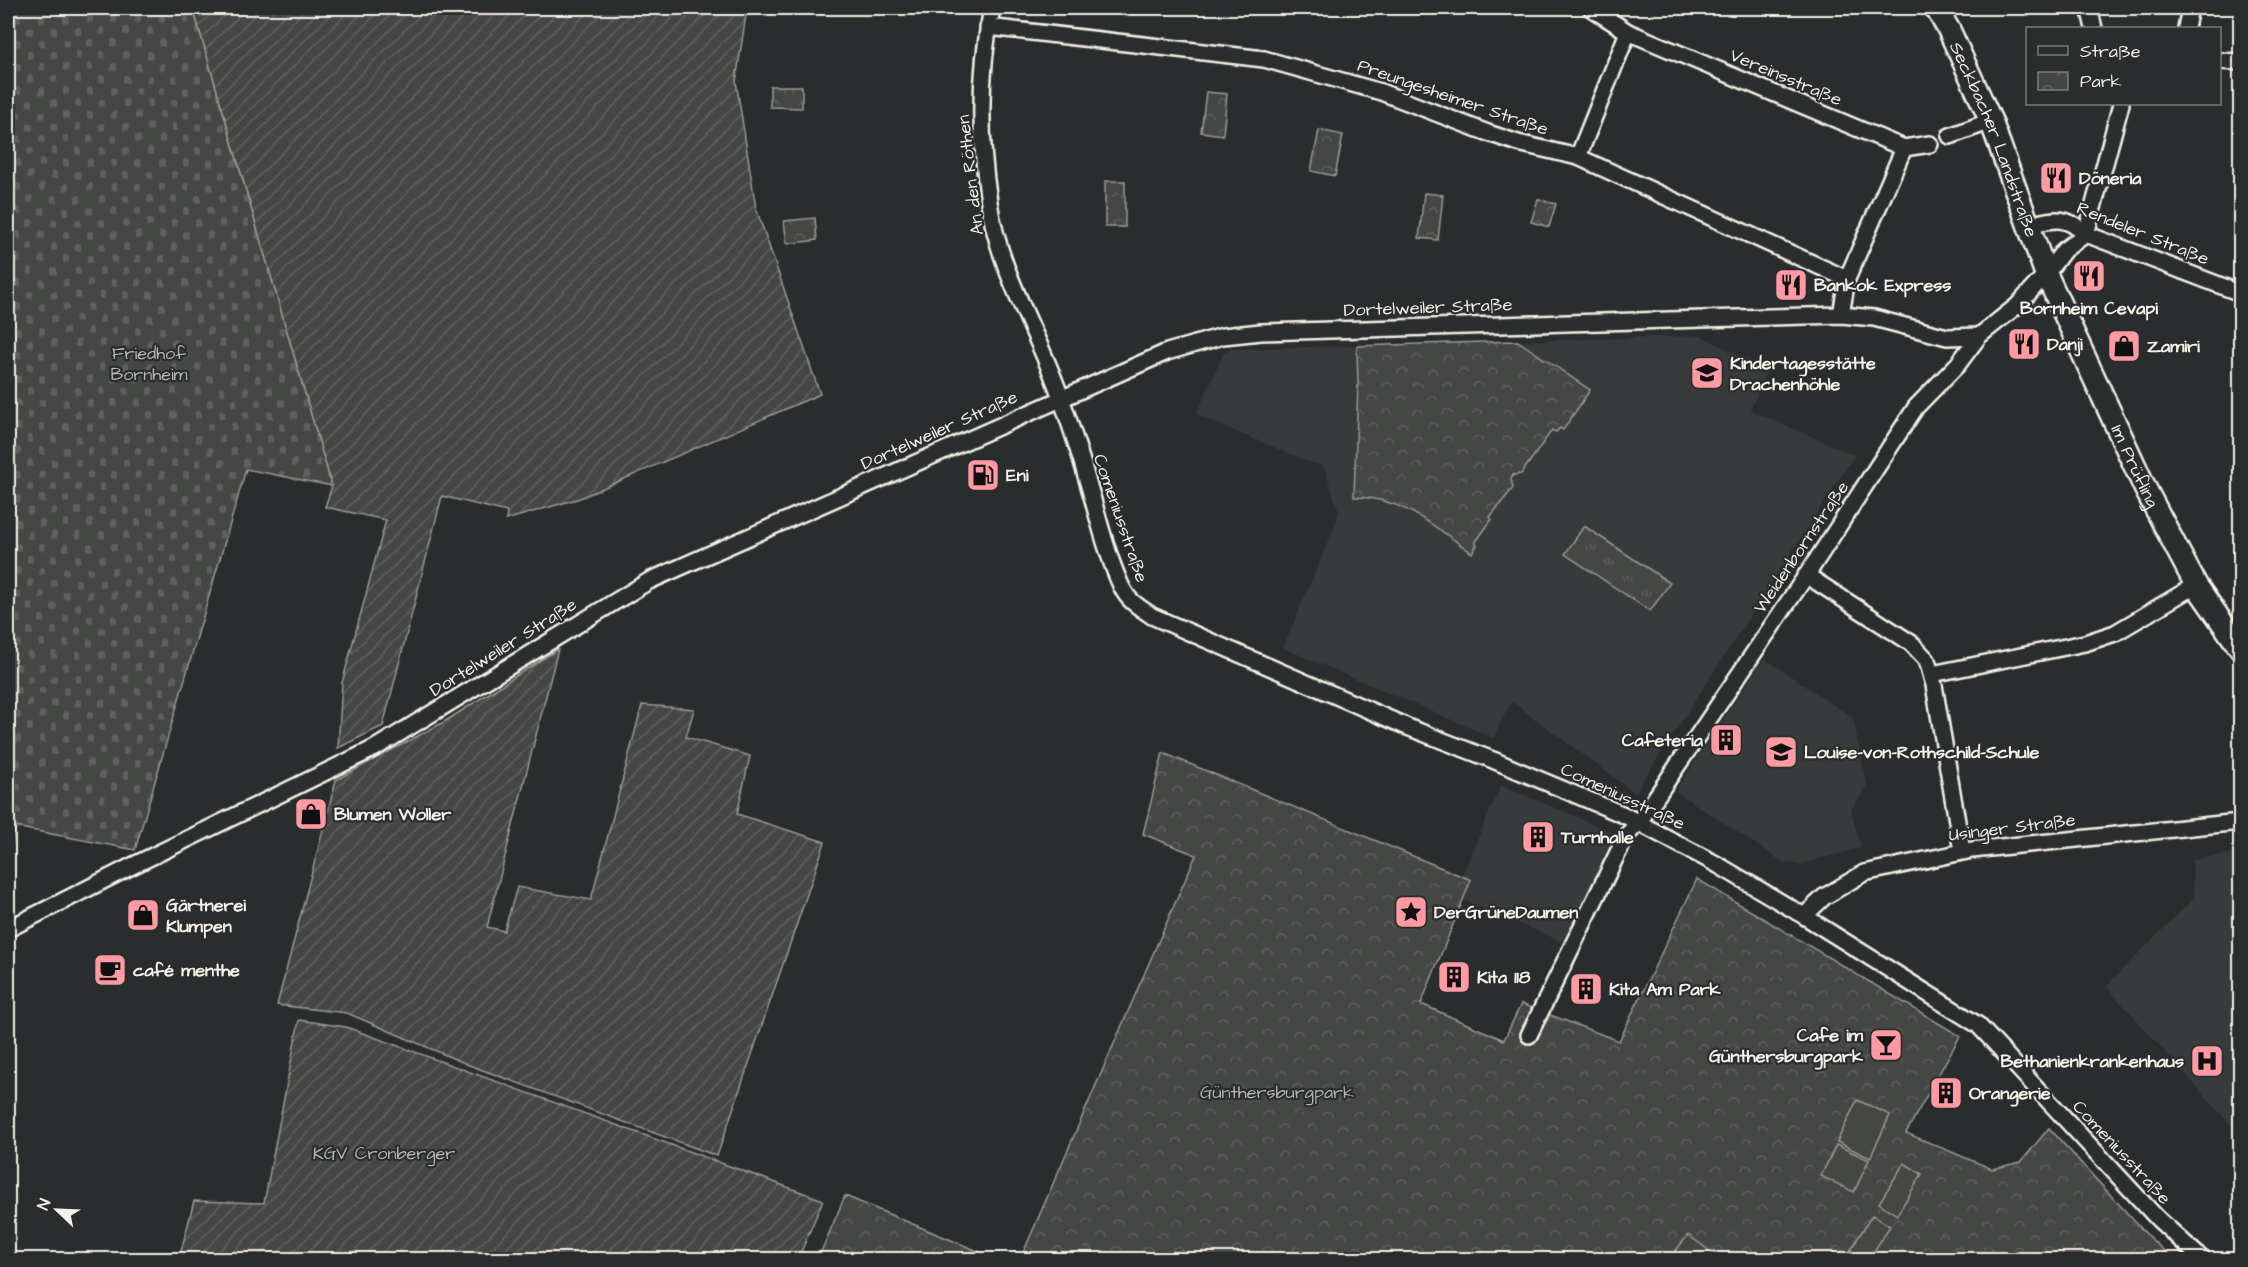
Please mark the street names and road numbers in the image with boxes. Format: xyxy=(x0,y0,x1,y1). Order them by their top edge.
street label: Seckbacher Landstraße xyxy=(1943,38,2044,241)
street label: Vereinsstraße xyxy=(1726,43,1846,112)
street label: Preungesheimer Straße xyxy=(1354,53,1552,143)
street label: An den Röthen xyxy=(951,113,990,236)
street label: Rendeler Straße xyxy=(2073,196,2213,272)
street label: Dortelweiler Straße xyxy=(1343,292,1513,323)
street label: Dortelweiler Straße xyxy=(857,385,1022,476)
street label: Im Prüfling xyxy=(2104,421,2165,513)
street label: Comeniusstraße xyxy=(1087,451,1154,586)
street label: Weidenbornstraße xyxy=(1748,476,1855,618)
street label: Dortelweiler Straße xyxy=(425,592,582,703)
street label: Comeniusstraße xyxy=(1557,757,1689,836)
street label: Usinger Straße xyxy=(1947,807,2077,849)
street label: Comeniusstraße xyxy=(2067,1095,2177,1210)

